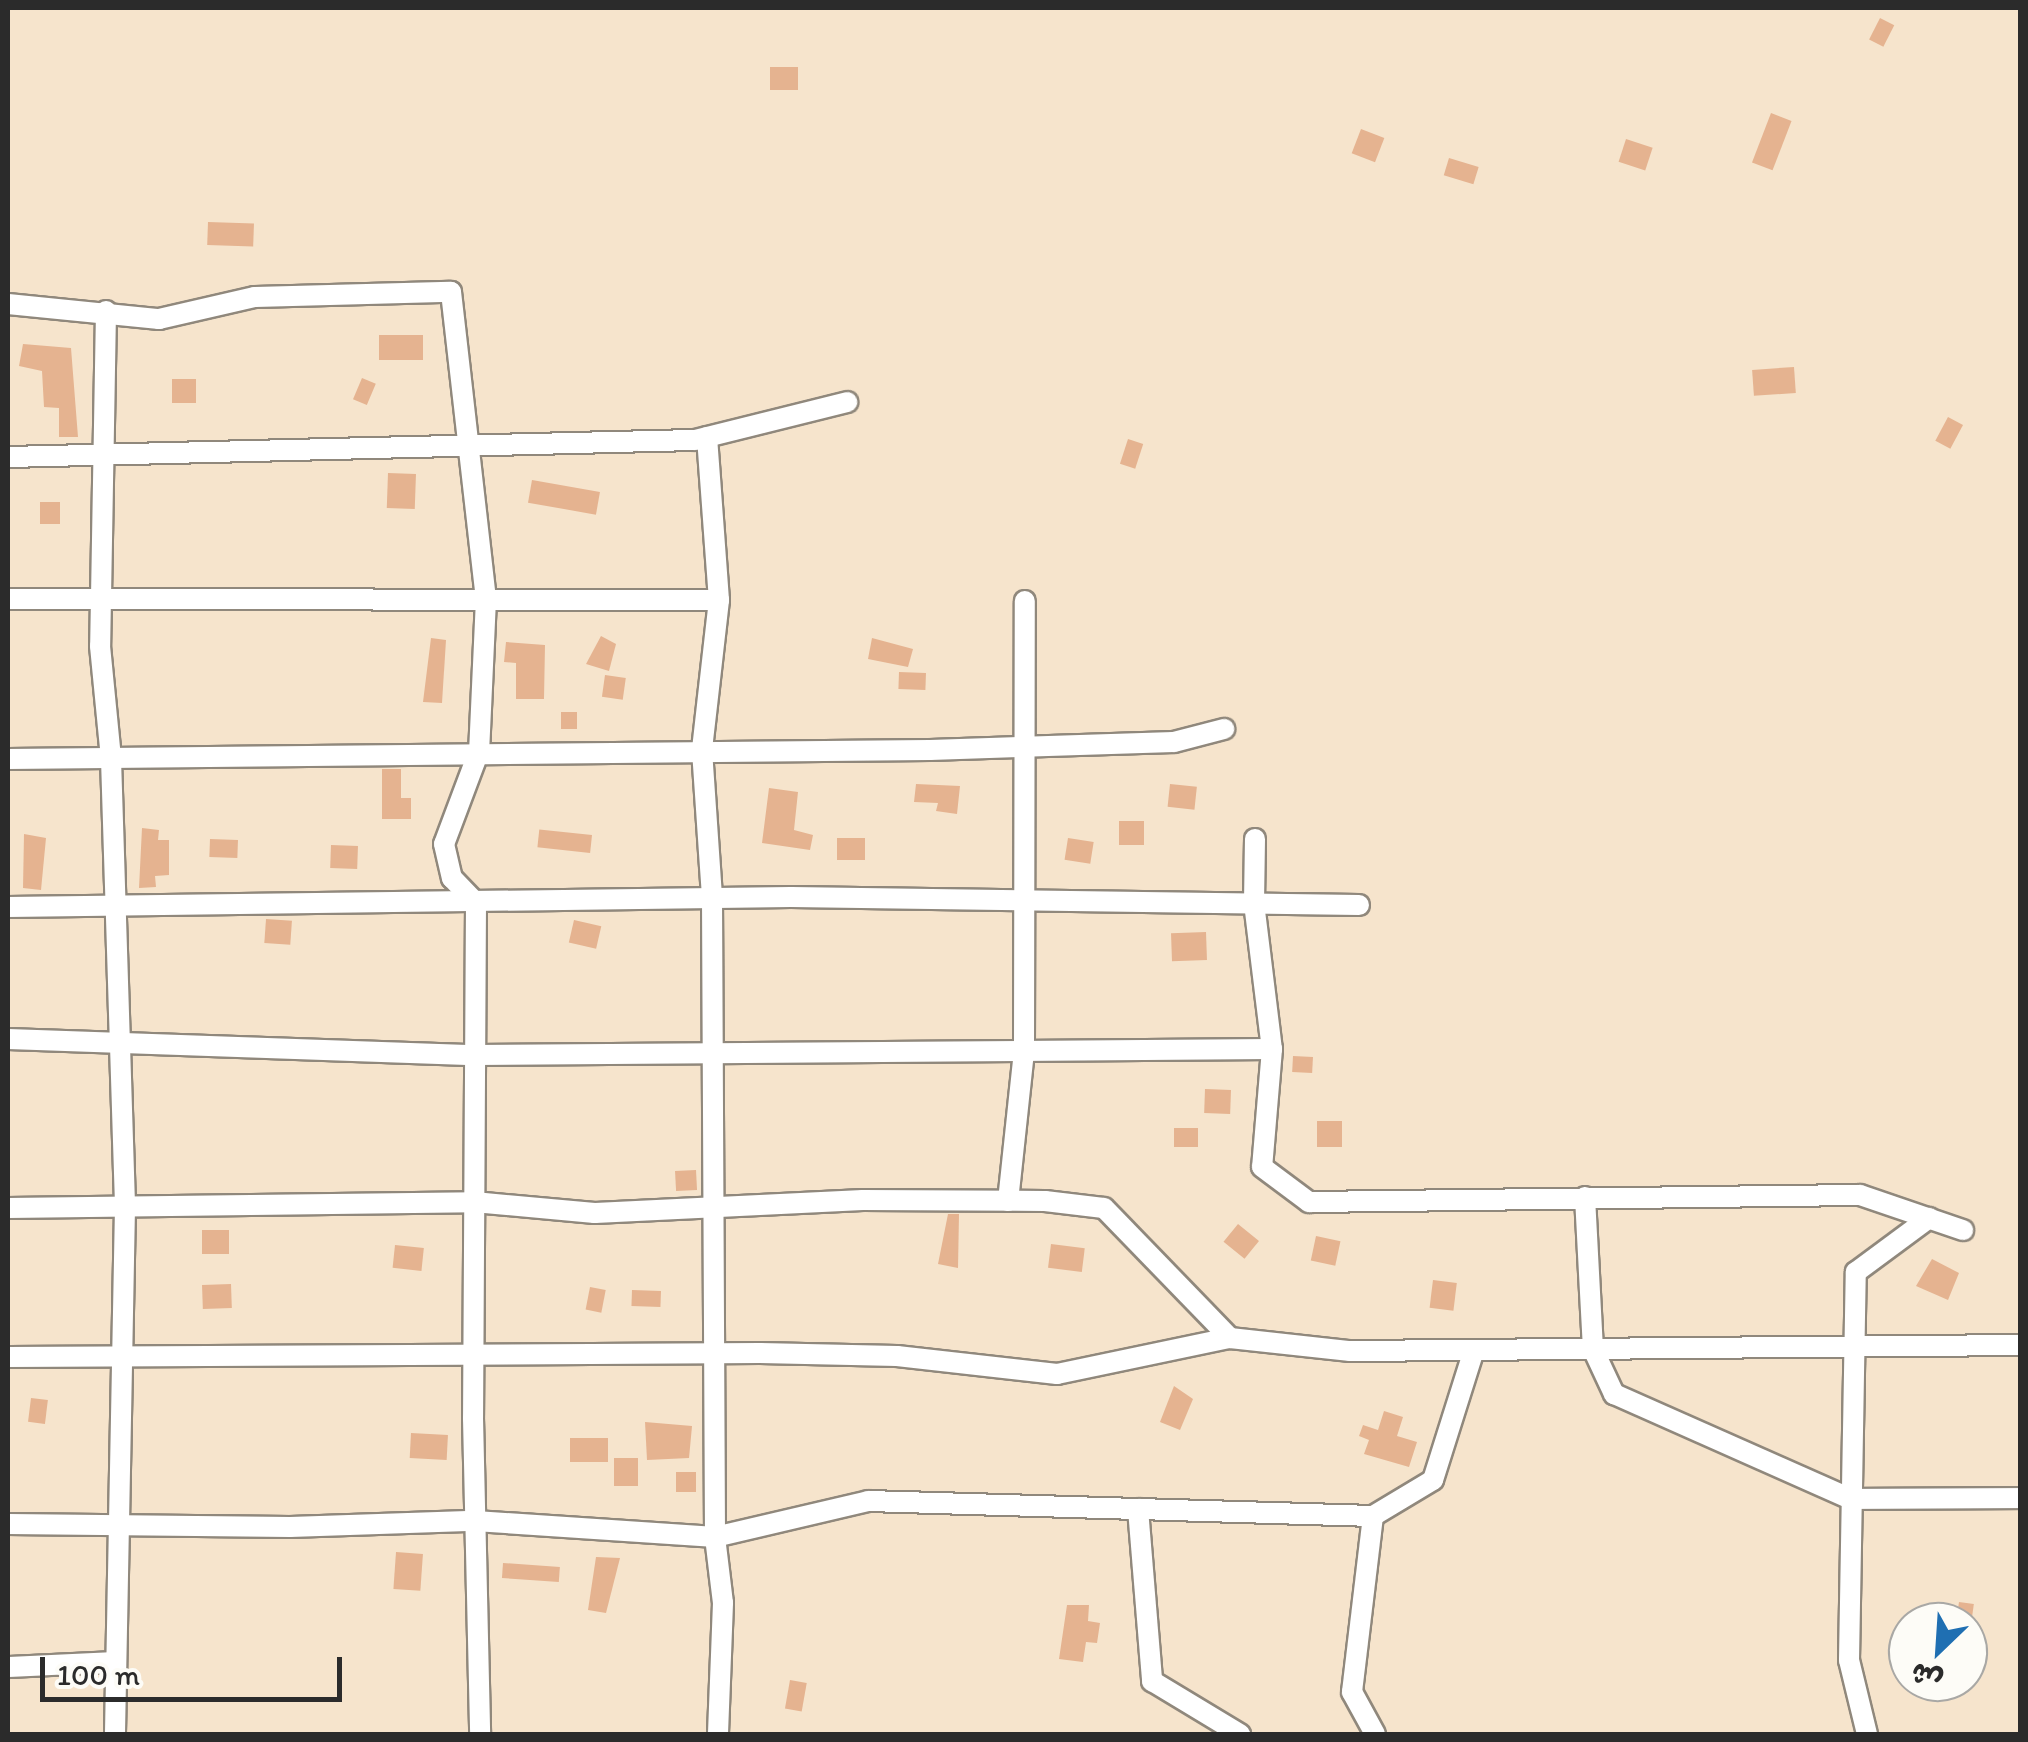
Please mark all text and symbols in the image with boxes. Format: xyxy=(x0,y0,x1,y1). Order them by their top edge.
north arrow xyxy=(1888,1602,1988,1702)
scale bar xyxy=(45,1637,348,1699)
text: ش xyxy=(1905,1655,1947,1699)
text: 100 m xyxy=(57,1656,140,1693)

